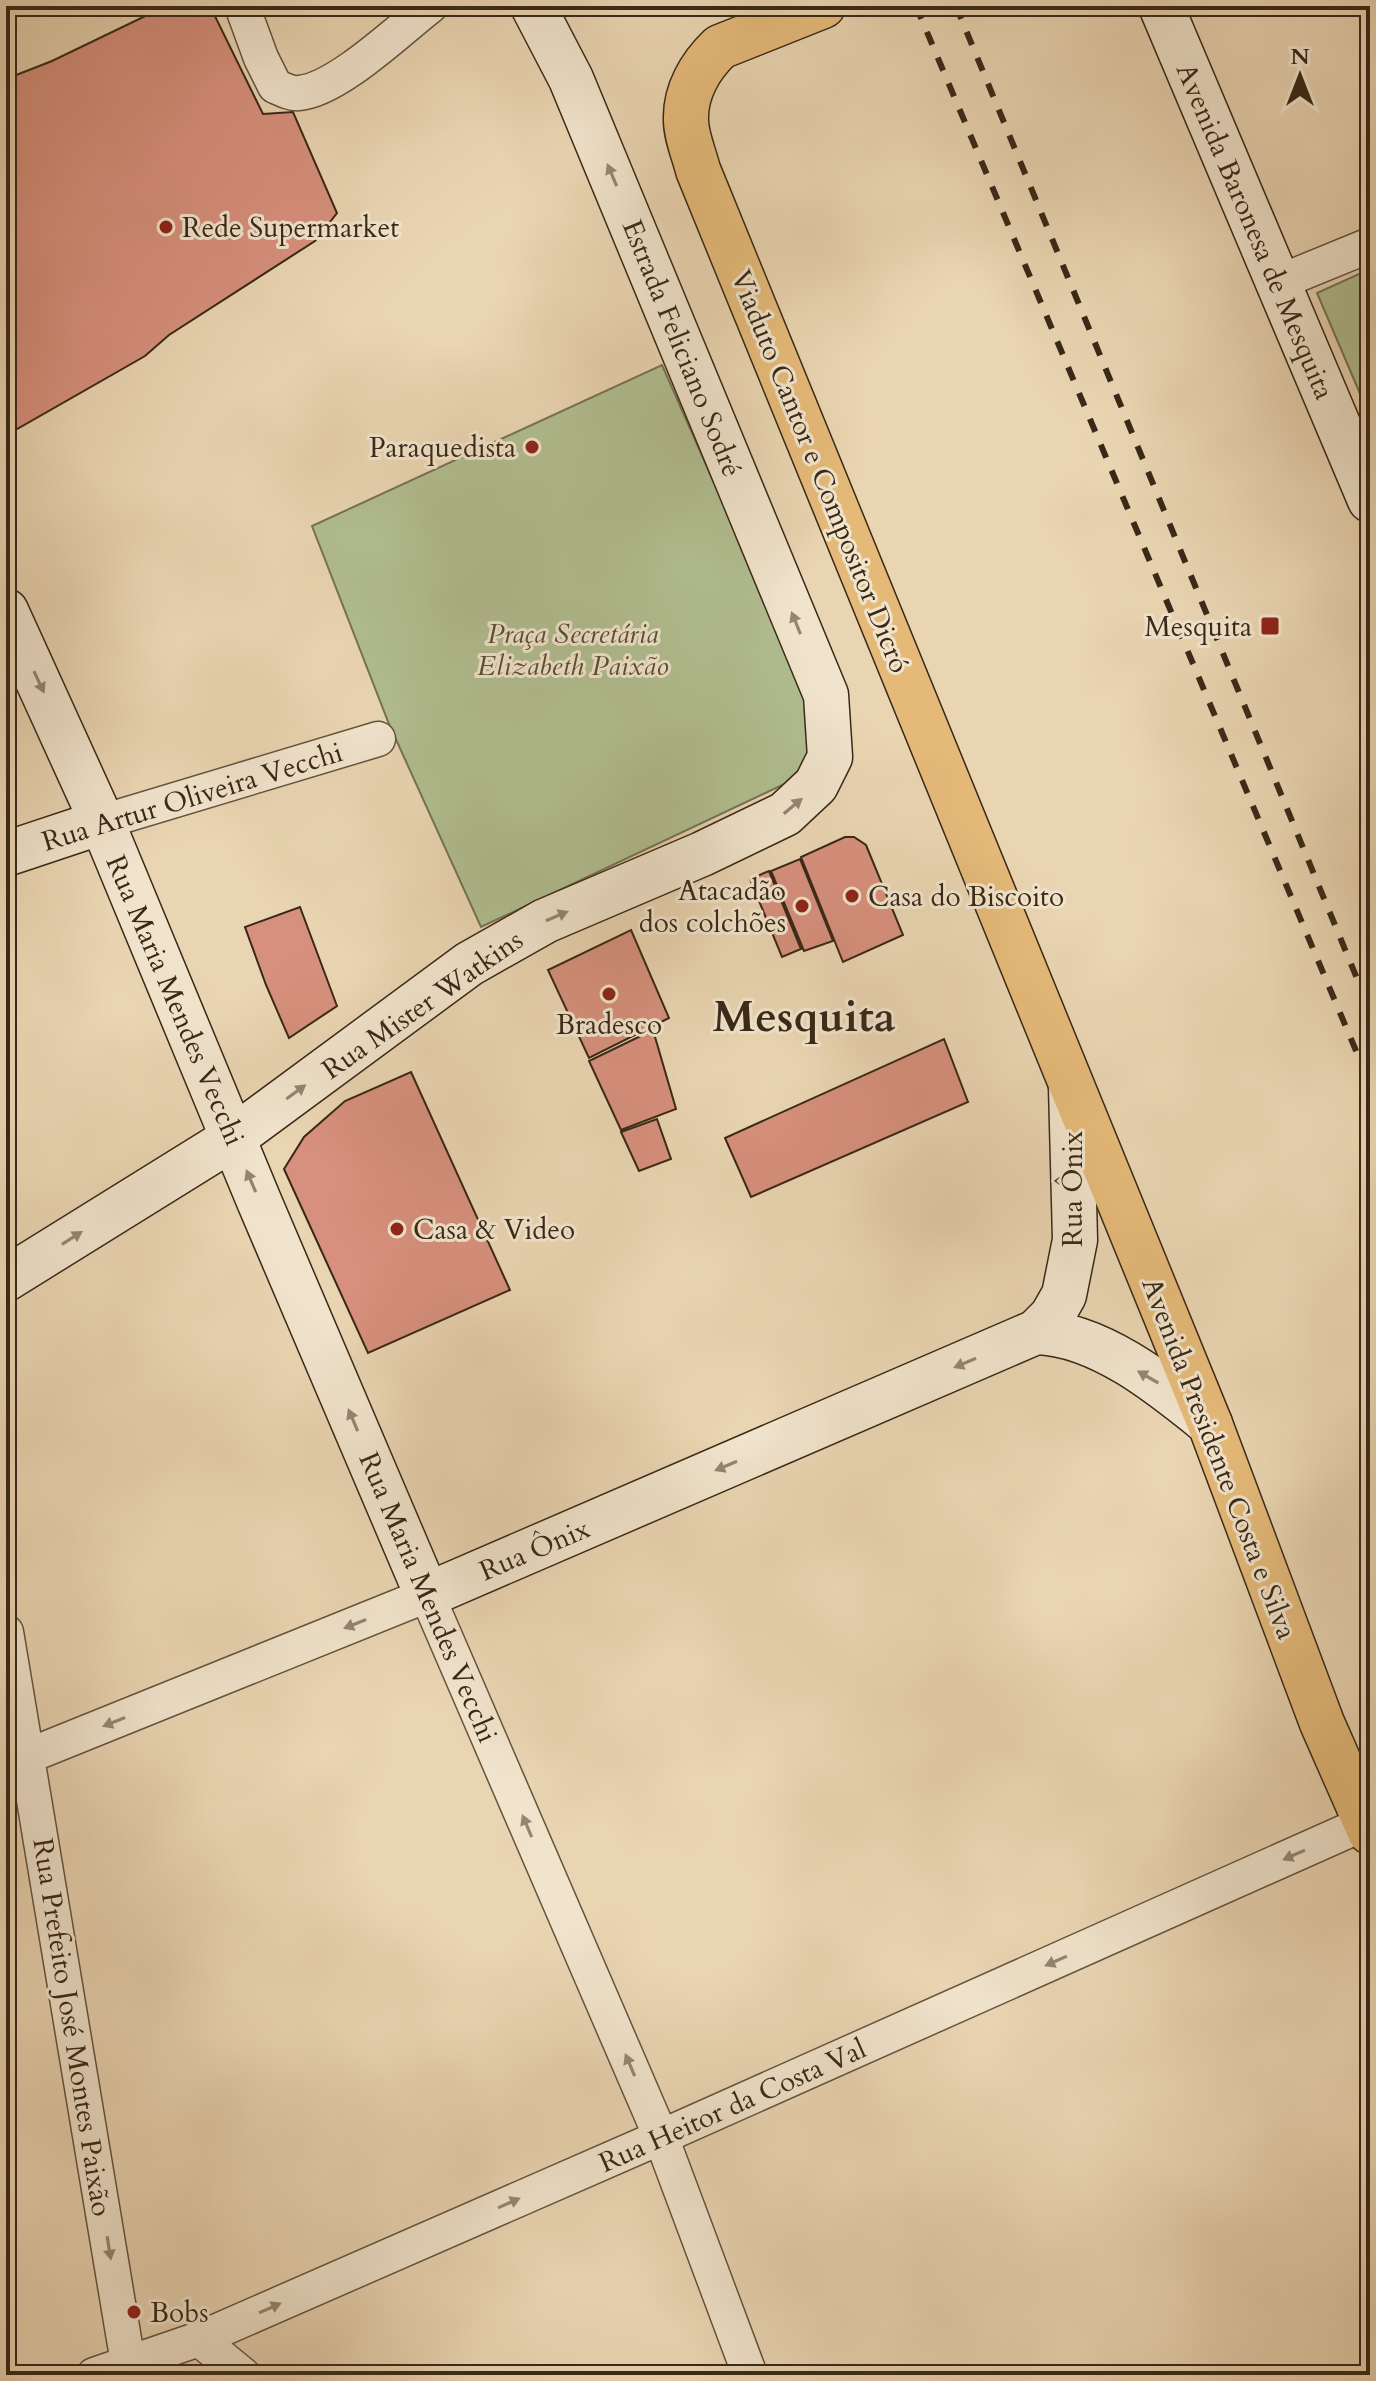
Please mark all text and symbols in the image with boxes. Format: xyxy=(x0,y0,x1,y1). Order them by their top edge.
north arrow xyxy=(1260,36,1340,116)
text: N xyxy=(1290,42,1310,72)
street label: Avenida Baronesa de Mesquita xyxy=(1167,57,1343,405)
one-way arrow xyxy=(605,163,618,187)
place label: Rede Supermarket xyxy=(182,209,399,247)
street label: Estrada Feliciano Sodré xyxy=(613,214,751,483)
marker: Rede Supermarket xyxy=(157,218,175,236)
street label: Viaduto Cantor e Compositor Dicró xyxy=(722,264,919,679)
place label: Paraquedista xyxy=(369,429,516,467)
marker: Paraquedista xyxy=(523,438,541,456)
place label: Mesquita xyxy=(1144,608,1252,646)
one-way arrow xyxy=(790,611,803,634)
park label: Praça Secretária Elizabeth Paixão xyxy=(477,615,669,685)
marker: Mesquita xyxy=(1259,615,1281,637)
one-way arrow xyxy=(32,670,45,694)
street label: Rua Artur Oliveira Vecchi xyxy=(37,733,347,861)
one-way arrow xyxy=(782,798,802,815)
street label: Rua Maria Mendes Vecchi xyxy=(97,849,254,1152)
place label: Atacadão dos colchões xyxy=(639,872,786,942)
place label: Casa do Biscoito xyxy=(868,878,1064,916)
marker: Casa do Biscoito xyxy=(843,887,861,905)
marker: Atacadão dos colchões xyxy=(793,897,811,915)
one-way arrow xyxy=(546,909,569,922)
street label: Rua Mister Watkins xyxy=(314,921,531,1088)
marker: Bradesco xyxy=(600,985,618,1003)
district label: Mesquita xyxy=(712,987,896,1047)
place label: Bradesco xyxy=(556,1006,662,1044)
one-way arrow xyxy=(285,1084,307,1100)
street label: Rua Ônix xyxy=(1054,1131,1092,1247)
one-way arrow xyxy=(245,1169,258,1193)
place label: Casa & Video xyxy=(413,1211,575,1249)
marker: Casa & Video xyxy=(388,1220,406,1238)
one-way arrow xyxy=(61,1232,83,1246)
street label: Avenida Presidente Costa e Silva xyxy=(1132,1272,1306,1645)
one-way arrow xyxy=(953,1356,976,1369)
one-way arrow xyxy=(1137,1370,1159,1384)
one-way arrow xyxy=(346,1408,359,1432)
street label: Rua Maria Mendes Vecchi xyxy=(350,1446,507,1749)
one-way arrow xyxy=(714,1459,738,1472)
street label: Rua Ônix xyxy=(473,1510,595,1590)
one-way arrow xyxy=(343,1618,367,1631)
one-way arrow xyxy=(102,1715,126,1728)
one-way arrow xyxy=(521,1815,534,1838)
street label: Rua Prefeito José Montes Paixão xyxy=(23,1835,121,2219)
one-way arrow xyxy=(1282,1848,1305,1861)
one-way arrow xyxy=(1044,1954,1068,1967)
street label: Rua Heitor da Costa Val xyxy=(593,2030,872,2182)
one-way arrow xyxy=(624,2053,637,2077)
one-way arrow xyxy=(497,2197,520,2210)
one-way arrow xyxy=(104,2235,116,2260)
place label: Bobs xyxy=(150,2294,209,2332)
one-way arrow xyxy=(259,2301,282,2314)
marker: Bobs xyxy=(125,2303,143,2321)

